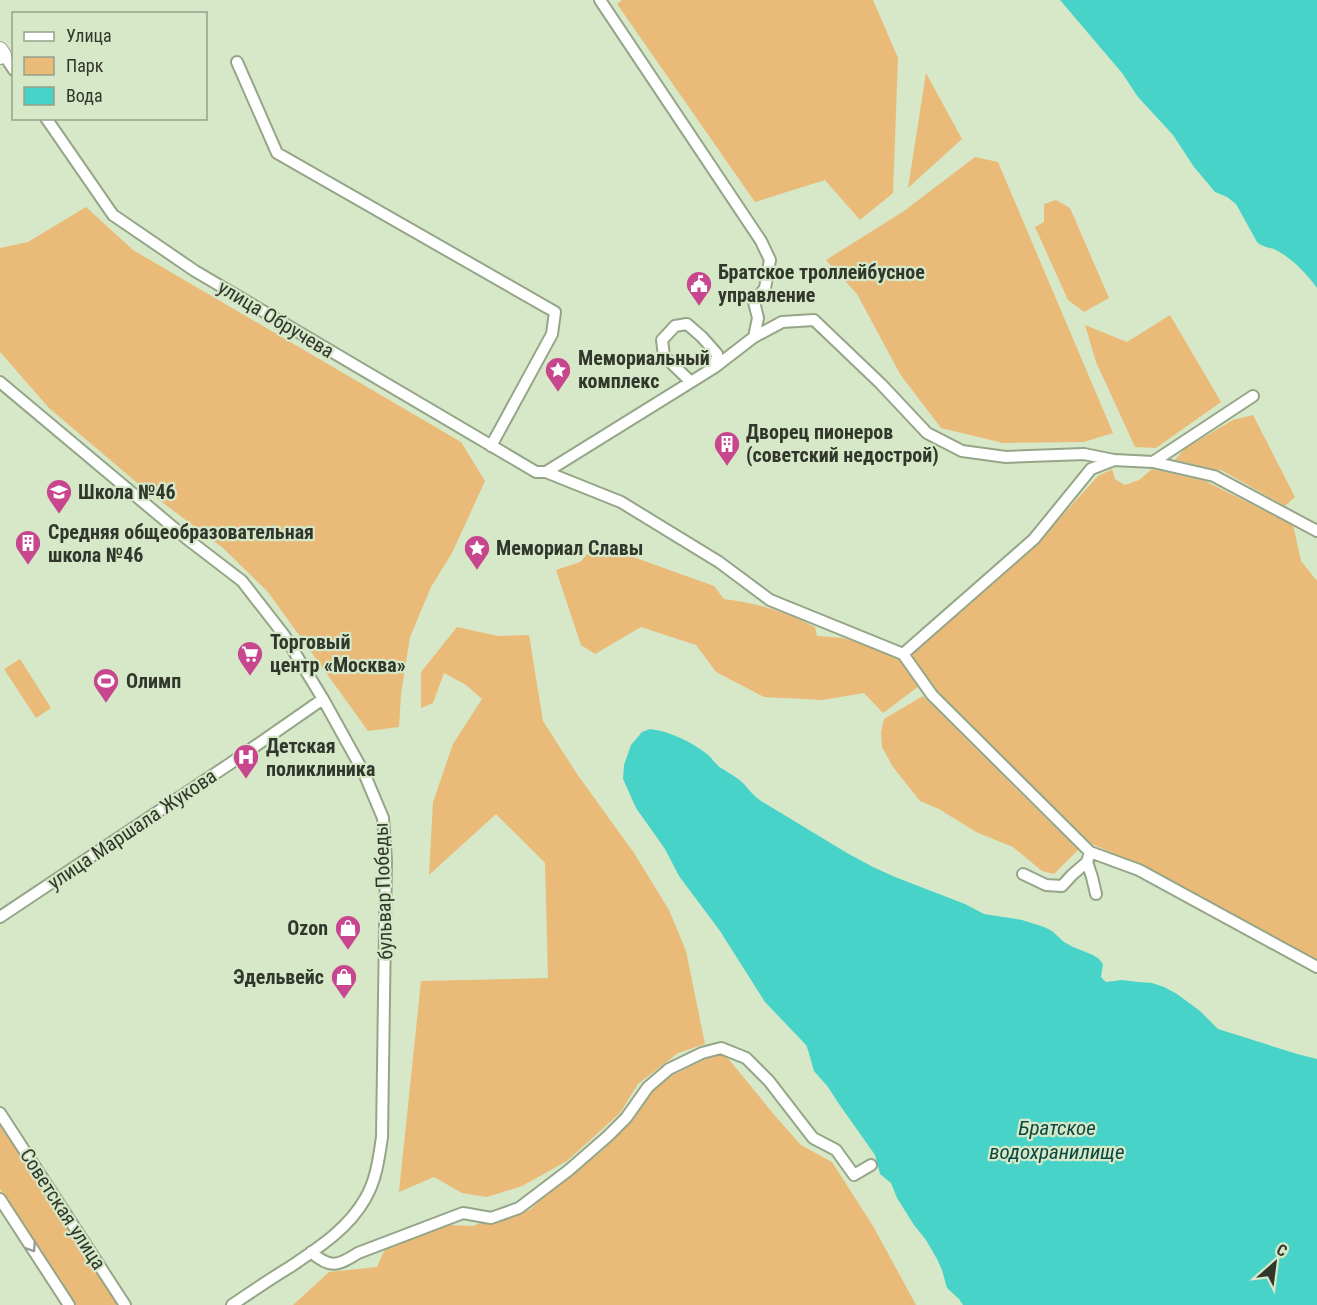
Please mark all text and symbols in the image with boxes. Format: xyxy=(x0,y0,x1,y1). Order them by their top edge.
legend xyxy=(12,12,207,120)
text: Улица xyxy=(66,25,112,46)
text: Парк xyxy=(66,55,104,76)
text: Вода xyxy=(66,85,103,106)
place label: Братское троллейбусное управление xyxy=(718,260,925,307)
public building icon: Братское троллейбусное управление xyxy=(684,269,714,307)
street label: улица Обручева xyxy=(214,275,338,363)
place label: Мемориальный комплекс xyxy=(578,346,710,393)
place icon: Мемориальный комплекс xyxy=(543,355,573,393)
place label: Дворец пионеров (советский недострой) xyxy=(746,420,939,467)
building icon: Дворец пионеров (советский недострой) xyxy=(712,429,742,467)
school or university icon: Школа №46 xyxy=(44,477,74,515)
place label: Школа №46 xyxy=(78,480,176,504)
place label: Средняя общеобразовательная школа №46 xyxy=(48,520,314,567)
building icon: Средняя общеобразовательная школа №46 xyxy=(13,528,43,566)
place icon: Мемориал Славы xyxy=(462,533,492,571)
place label: Мемориал Славы xyxy=(496,536,643,560)
place label: Торговый центр «Москва» xyxy=(270,630,406,677)
supermarket icon: Торговый центр «Москва» xyxy=(235,639,265,677)
sports icon: Олимп xyxy=(91,666,121,704)
place label: Олимп xyxy=(126,669,181,693)
place label: Детская поликлиника xyxy=(266,734,375,781)
hospital icon: Детская поликлиника xyxy=(231,742,261,780)
street label: улица Маршала Жукова xyxy=(43,764,221,894)
street label: бульвар Победы xyxy=(369,822,397,960)
shop icon: Ozon xyxy=(333,913,363,951)
place label: Ozon xyxy=(287,916,328,940)
shop icon: Эдельвейс xyxy=(329,962,359,1000)
place label: Эдельвейс xyxy=(233,965,324,989)
water label: Братское водохранилище xyxy=(989,1116,1125,1164)
street label: Советская улица xyxy=(15,1144,111,1274)
north arrow xyxy=(1245,1233,1305,1293)
text: С xyxy=(1273,1240,1290,1261)
one-way arrow xyxy=(25,1241,36,1252)

